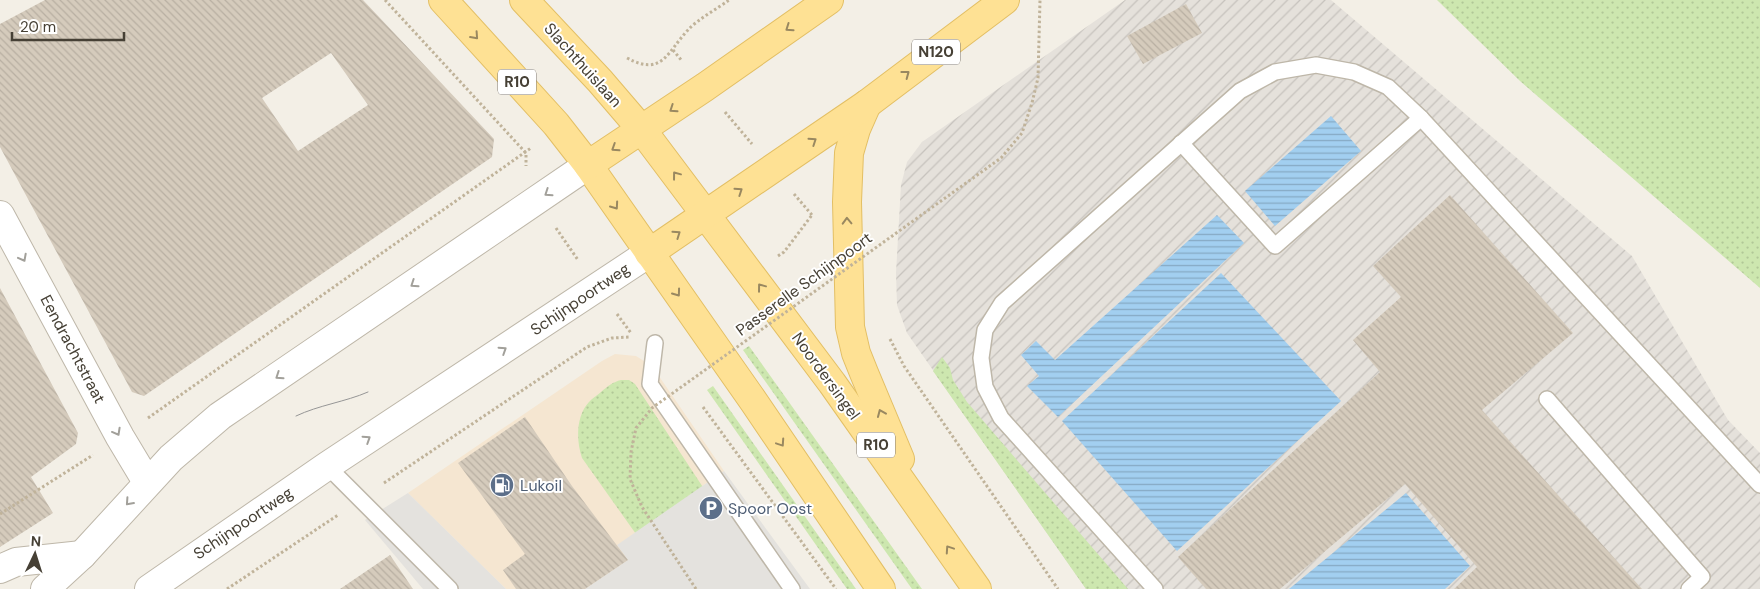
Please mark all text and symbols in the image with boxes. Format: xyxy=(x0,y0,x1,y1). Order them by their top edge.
scale bar xyxy=(12,10,125,42)
text: 20 m xyxy=(20,17,56,37)
street label: Slachthuislaan xyxy=(540,18,626,112)
one-way arrow xyxy=(785,22,795,31)
one-way arrow xyxy=(469,31,478,40)
road number: N120 xyxy=(912,40,960,64)
road number: R10 xyxy=(498,70,536,94)
one-way arrow xyxy=(900,72,909,80)
one-way arrow xyxy=(669,103,679,112)
one-way arrow xyxy=(807,138,817,147)
one-way arrow xyxy=(611,142,621,151)
one-way arrow xyxy=(673,171,682,181)
one-way arrow xyxy=(544,187,554,196)
one-way arrow xyxy=(733,188,743,197)
one-way arrow xyxy=(609,200,618,210)
one-way arrow xyxy=(842,217,853,225)
street label: Passerelle Schijnpoort xyxy=(732,227,876,341)
one-way arrow xyxy=(672,231,681,240)
one-way arrow xyxy=(17,253,27,262)
street label: Schijnpoortweg xyxy=(526,258,634,340)
one-way arrow xyxy=(410,278,419,288)
one-way arrow xyxy=(758,283,767,293)
one-way arrow xyxy=(671,287,680,297)
street label: Eendrachtstraat xyxy=(36,291,110,407)
street label: Noordersingel xyxy=(787,328,865,424)
one-way arrow xyxy=(498,347,507,356)
one-way arrow xyxy=(276,370,285,379)
one-way arrow xyxy=(876,409,887,418)
one-way arrow xyxy=(111,426,121,435)
road number: R10 xyxy=(857,432,895,458)
one-way arrow xyxy=(362,436,371,445)
one-way arrow xyxy=(775,437,784,446)
fuel station icon: Lukoil xyxy=(489,472,515,498)
place label: Lukoil xyxy=(520,475,562,496)
street label: Schijnpoortweg xyxy=(189,482,297,564)
parking icon: Spoor Oost xyxy=(698,495,724,521)
one-way arrow xyxy=(126,497,135,506)
place label: Spoor Oost xyxy=(728,498,812,519)
north arrow xyxy=(10,529,60,579)
text: N xyxy=(30,532,42,550)
one-way arrow xyxy=(946,545,955,555)

